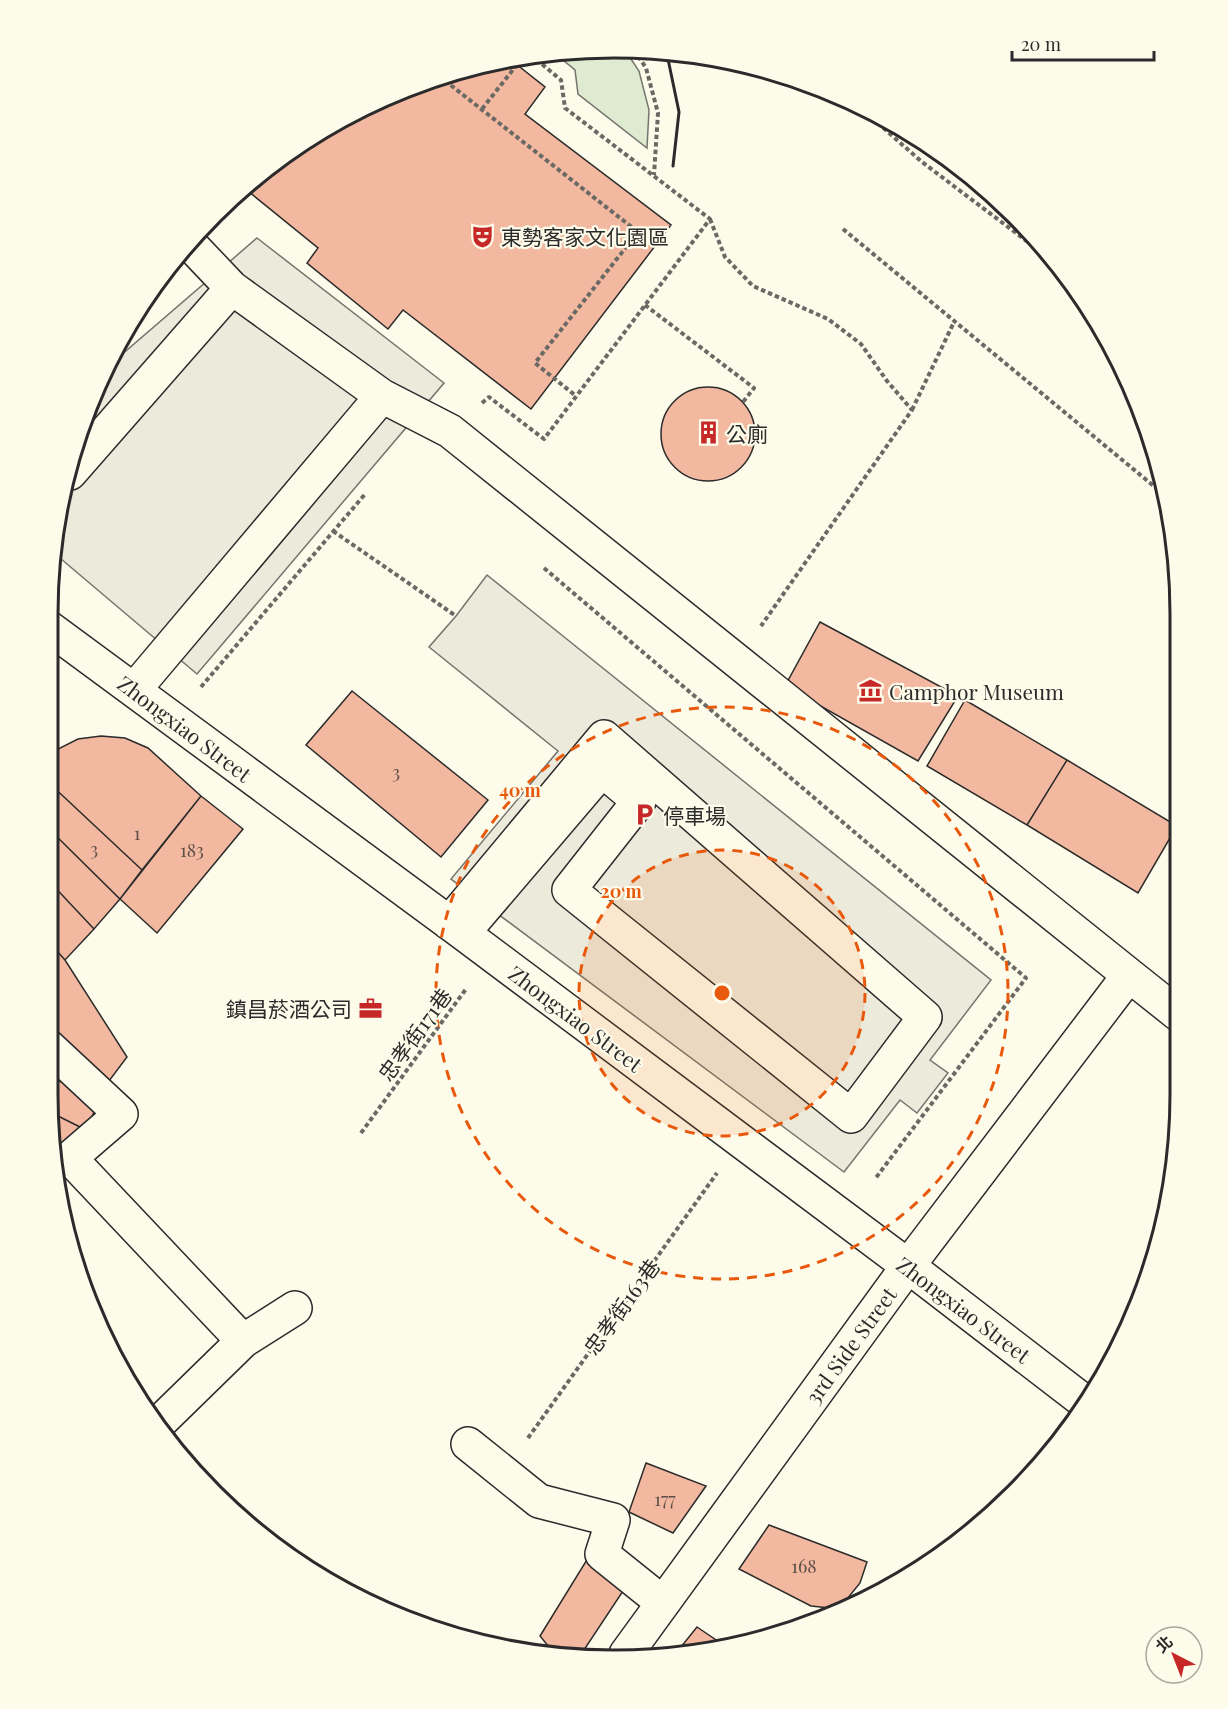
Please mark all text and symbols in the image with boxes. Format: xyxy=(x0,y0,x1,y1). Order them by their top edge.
scale bar xyxy=(1012,24,1154,62)
text: 20 m xyxy=(1021,32,1061,56)
place label: 東勢客家文化園區 xyxy=(501,222,669,250)
theatre icon: 東勢客家文化園區 xyxy=(470,223,496,249)
place label: 公廁 xyxy=(726,419,768,447)
building icon: 公廁 xyxy=(695,420,721,446)
street label: Zhongxiao Street xyxy=(113,669,258,788)
place label: Camphor Museum xyxy=(889,677,1064,705)
museum icon: Camphor Museum xyxy=(858,678,884,704)
house number: 3 xyxy=(392,760,400,784)
text: 40 m xyxy=(499,778,542,802)
place label: 停車場 xyxy=(663,801,726,829)
parking icon: 停車場 xyxy=(632,802,658,828)
house number: 1 xyxy=(134,821,141,845)
house number: 3 xyxy=(90,837,98,861)
house number: 183 xyxy=(180,838,204,862)
text: 20 m xyxy=(600,879,642,903)
street label: Zhongxiao Street xyxy=(504,959,649,1078)
street label: 忠孝街171巷 xyxy=(371,982,457,1086)
centre of rings xyxy=(712,983,732,1003)
place label: 鎮昌菸酒公司 xyxy=(226,994,352,1022)
office icon: 鎮昌菸酒公司 xyxy=(357,995,383,1021)
street label: Zhongxiao Street xyxy=(892,1250,1037,1369)
street label: 忠孝街163巷 xyxy=(577,1252,665,1360)
street label: 3rd Side Street xyxy=(798,1281,902,1409)
house number: 177 xyxy=(654,1487,676,1511)
house number: 168 xyxy=(791,1554,817,1578)
north arrow xyxy=(1144,1625,1204,1685)
text: 北 xyxy=(1151,1630,1177,1657)

